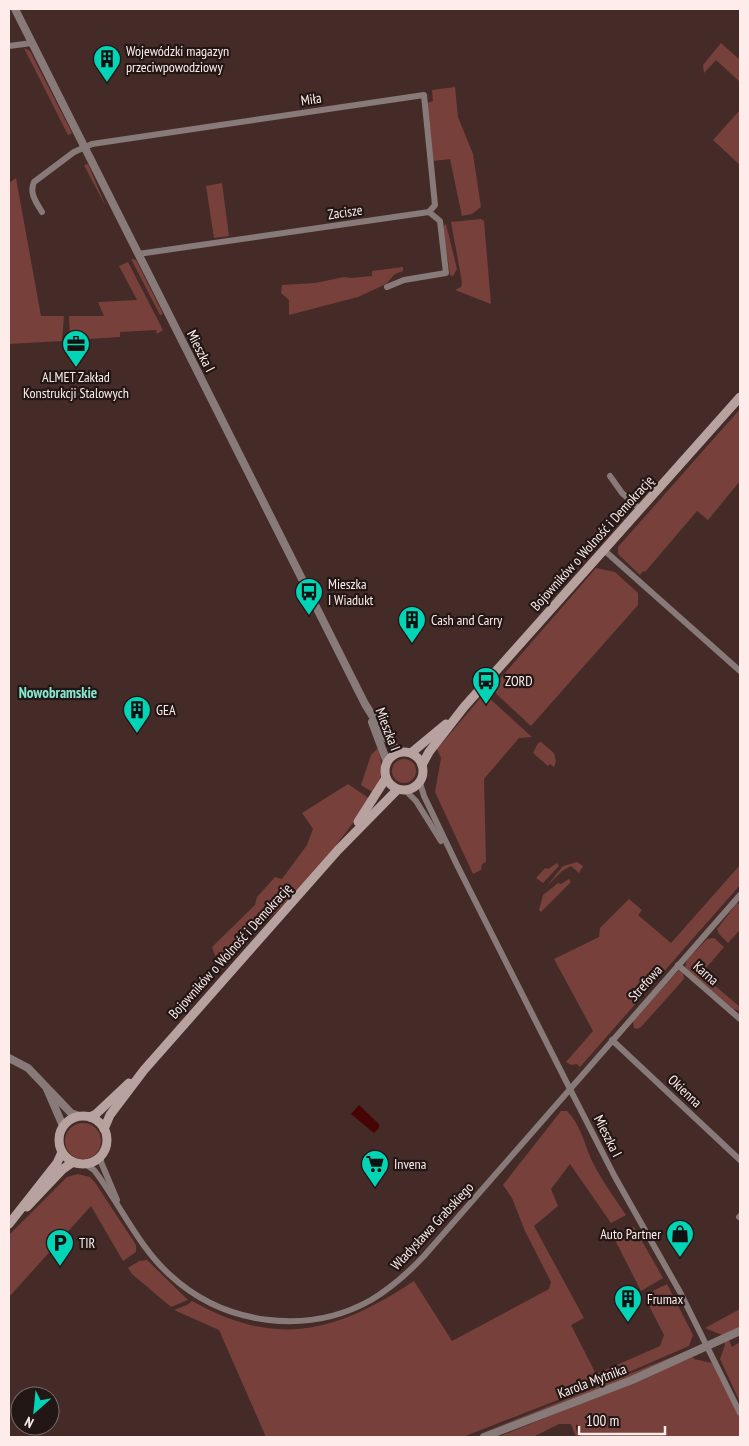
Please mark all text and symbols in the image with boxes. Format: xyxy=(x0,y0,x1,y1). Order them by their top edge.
place label: Wojewódzki magazyn przeciwpowodziowy xyxy=(126,42,229,76)
building icon: Wojewódzki magazyn przeciwpowodziowy xyxy=(92,44,122,83)
street label: Miła xyxy=(299,89,323,109)
street label: Zacisze xyxy=(326,201,364,223)
street label: Mieszka I xyxy=(183,327,219,375)
office icon: ALMET Zakład Konstrukcji Stalowych xyxy=(61,329,91,368)
place label: ALMET Zakład Konstrukcji Stalowych xyxy=(23,368,129,402)
street label: Bojowników o Wolność i Demokrację xyxy=(527,471,658,614)
place label: Mieszka I Wiadukt xyxy=(328,575,374,609)
bus stop icon: Mieszka I Wiadukt xyxy=(294,577,324,616)
building icon: Cash and Carry xyxy=(397,605,427,644)
place label: Cash and Carry xyxy=(431,611,503,629)
bus stop icon: ZORD xyxy=(471,666,501,705)
place label: ZORD xyxy=(505,672,533,690)
district label: Nowobramskie xyxy=(19,683,97,702)
building icon: GEA xyxy=(122,695,152,734)
place label: GEA xyxy=(156,701,176,719)
street label: Mieszka I xyxy=(372,705,404,753)
street label: Bojowników o Wolność i Demokrację xyxy=(165,879,296,1022)
street label: Karna xyxy=(690,957,722,989)
street label: Strefowa xyxy=(624,961,666,1005)
street label: Okienna xyxy=(664,1071,706,1111)
street label: Mieszka I xyxy=(590,1112,626,1160)
supermarket icon: Invena xyxy=(360,1149,390,1188)
place label: Invena xyxy=(394,1155,426,1173)
street label: Władysława Grabskiego xyxy=(387,1178,477,1274)
shop icon: Auto Partner xyxy=(665,1219,695,1258)
place label: Auto Partner xyxy=(600,1225,661,1243)
parking icon: TIR xyxy=(45,1228,75,1267)
place label: TIR xyxy=(79,1234,96,1252)
building icon: Frumax xyxy=(613,1284,643,1323)
place label: Frumax xyxy=(647,1290,683,1308)
street label: Karola Mytnika xyxy=(555,1360,629,1402)
north arrow xyxy=(10,1386,60,1436)
scale bar xyxy=(579,1404,665,1436)
text: 100 m xyxy=(586,1411,619,1430)
text: N xyxy=(22,1413,37,1432)

